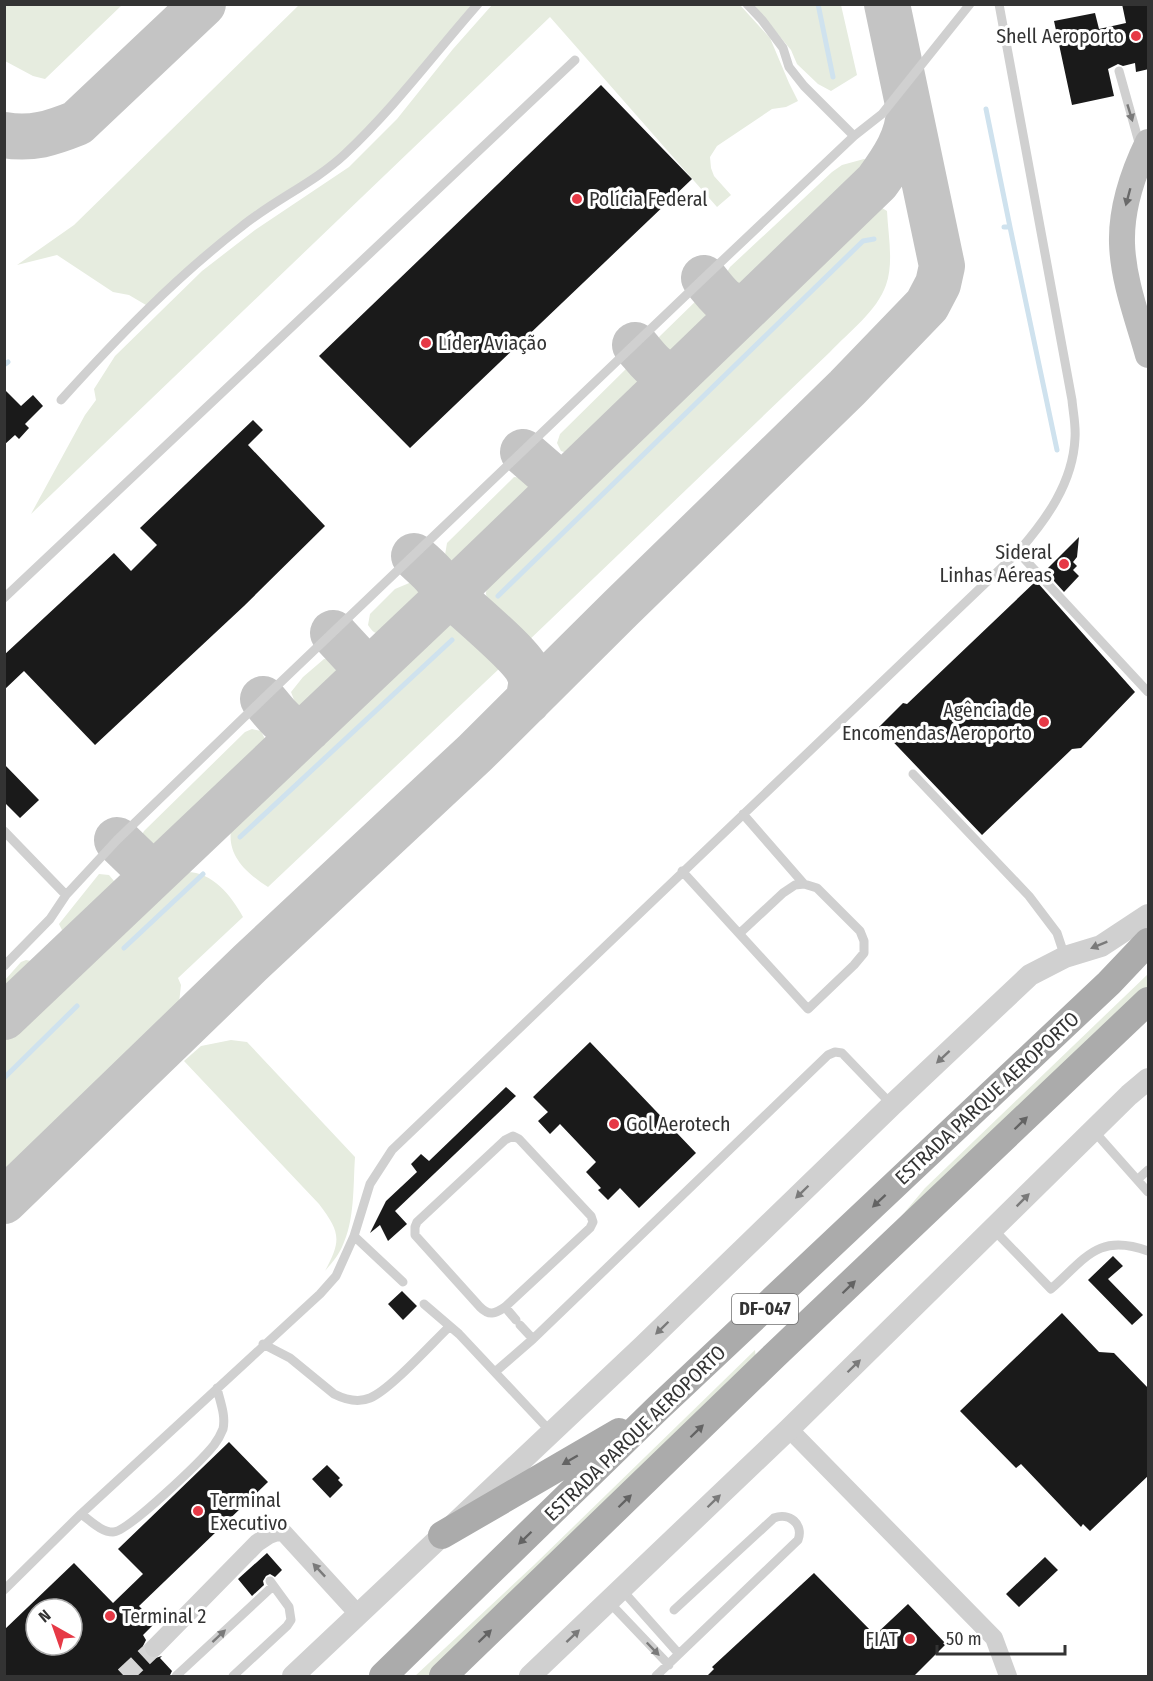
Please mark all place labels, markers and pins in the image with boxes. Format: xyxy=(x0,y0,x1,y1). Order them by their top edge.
place label: Shell Aeroporto xyxy=(996,24,1124,48)
marker: Shell Aeroporto xyxy=(1129,29,1143,43)
place label: Polícia Federal xyxy=(589,187,708,211)
marker: Polícia Federal xyxy=(570,192,584,206)
place label: Líder Aviação xyxy=(438,331,547,355)
marker: Líder Aviação xyxy=(419,336,433,350)
place label: Sideral Linhas Aéreas xyxy=(939,540,1052,587)
marker: Sideral Linhas Aéreas xyxy=(1057,557,1071,571)
place label: Agência de Encomendas Aeroporto xyxy=(842,698,1032,745)
marker: Agência de Encomendas Aeroporto xyxy=(1037,715,1051,729)
place label: Gol Aerotech xyxy=(626,1112,731,1136)
marker: Gol Aerotech xyxy=(607,1117,621,1131)
place label: Terminal Executivo xyxy=(210,1488,288,1535)
marker: Terminal Executivo xyxy=(191,1504,205,1518)
place label: Terminal 2 xyxy=(122,1604,207,1628)
marker: Terminal 2 xyxy=(103,1609,117,1623)
place label: FIAT xyxy=(865,1627,899,1651)
marker: FIAT xyxy=(903,1632,917,1646)

